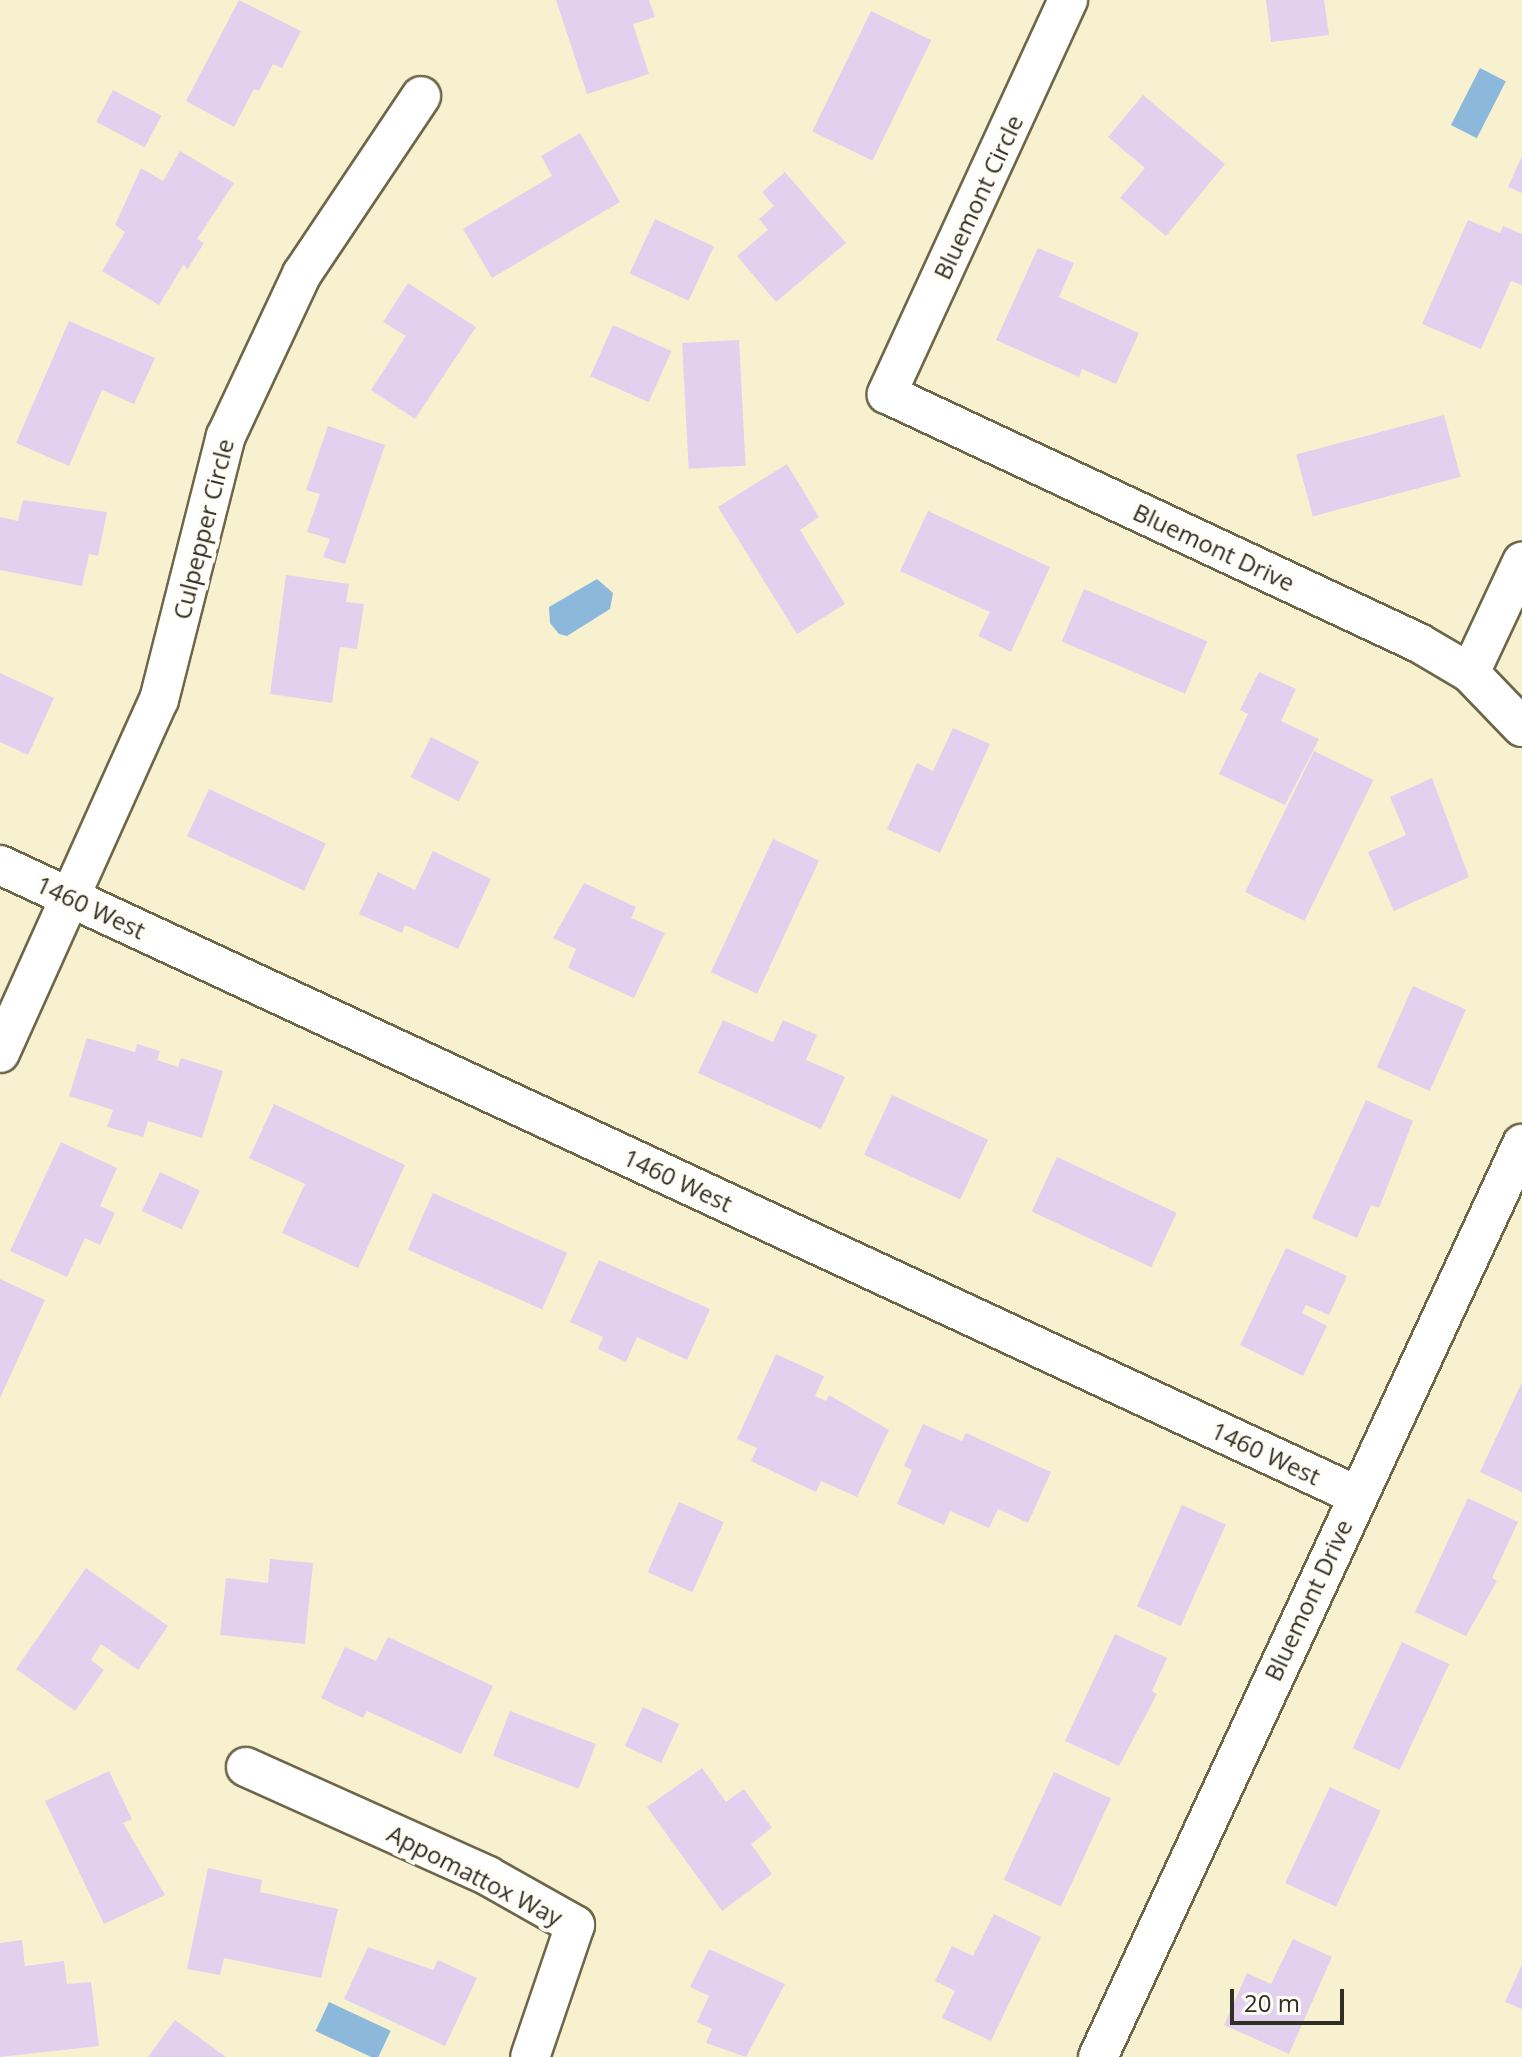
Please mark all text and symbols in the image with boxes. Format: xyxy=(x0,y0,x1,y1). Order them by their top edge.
street label: Bluemont Circle xyxy=(927,110,1029,284)
street label: Culpepper Circle xyxy=(167,436,239,622)
street label: Bluemont Drive xyxy=(1129,497,1299,597)
street label: 1460 West xyxy=(32,869,150,945)
street label: 1460 West xyxy=(619,1142,737,1218)
street label: 1460 West xyxy=(1207,1415,1325,1491)
street label: Bluemont Drive xyxy=(1258,1515,1358,1685)
street label: Appomattox Way xyxy=(383,1818,567,1932)
scale bar xyxy=(1234,1973,1348,2023)
text: 20 m xyxy=(1244,1986,1300,2019)

